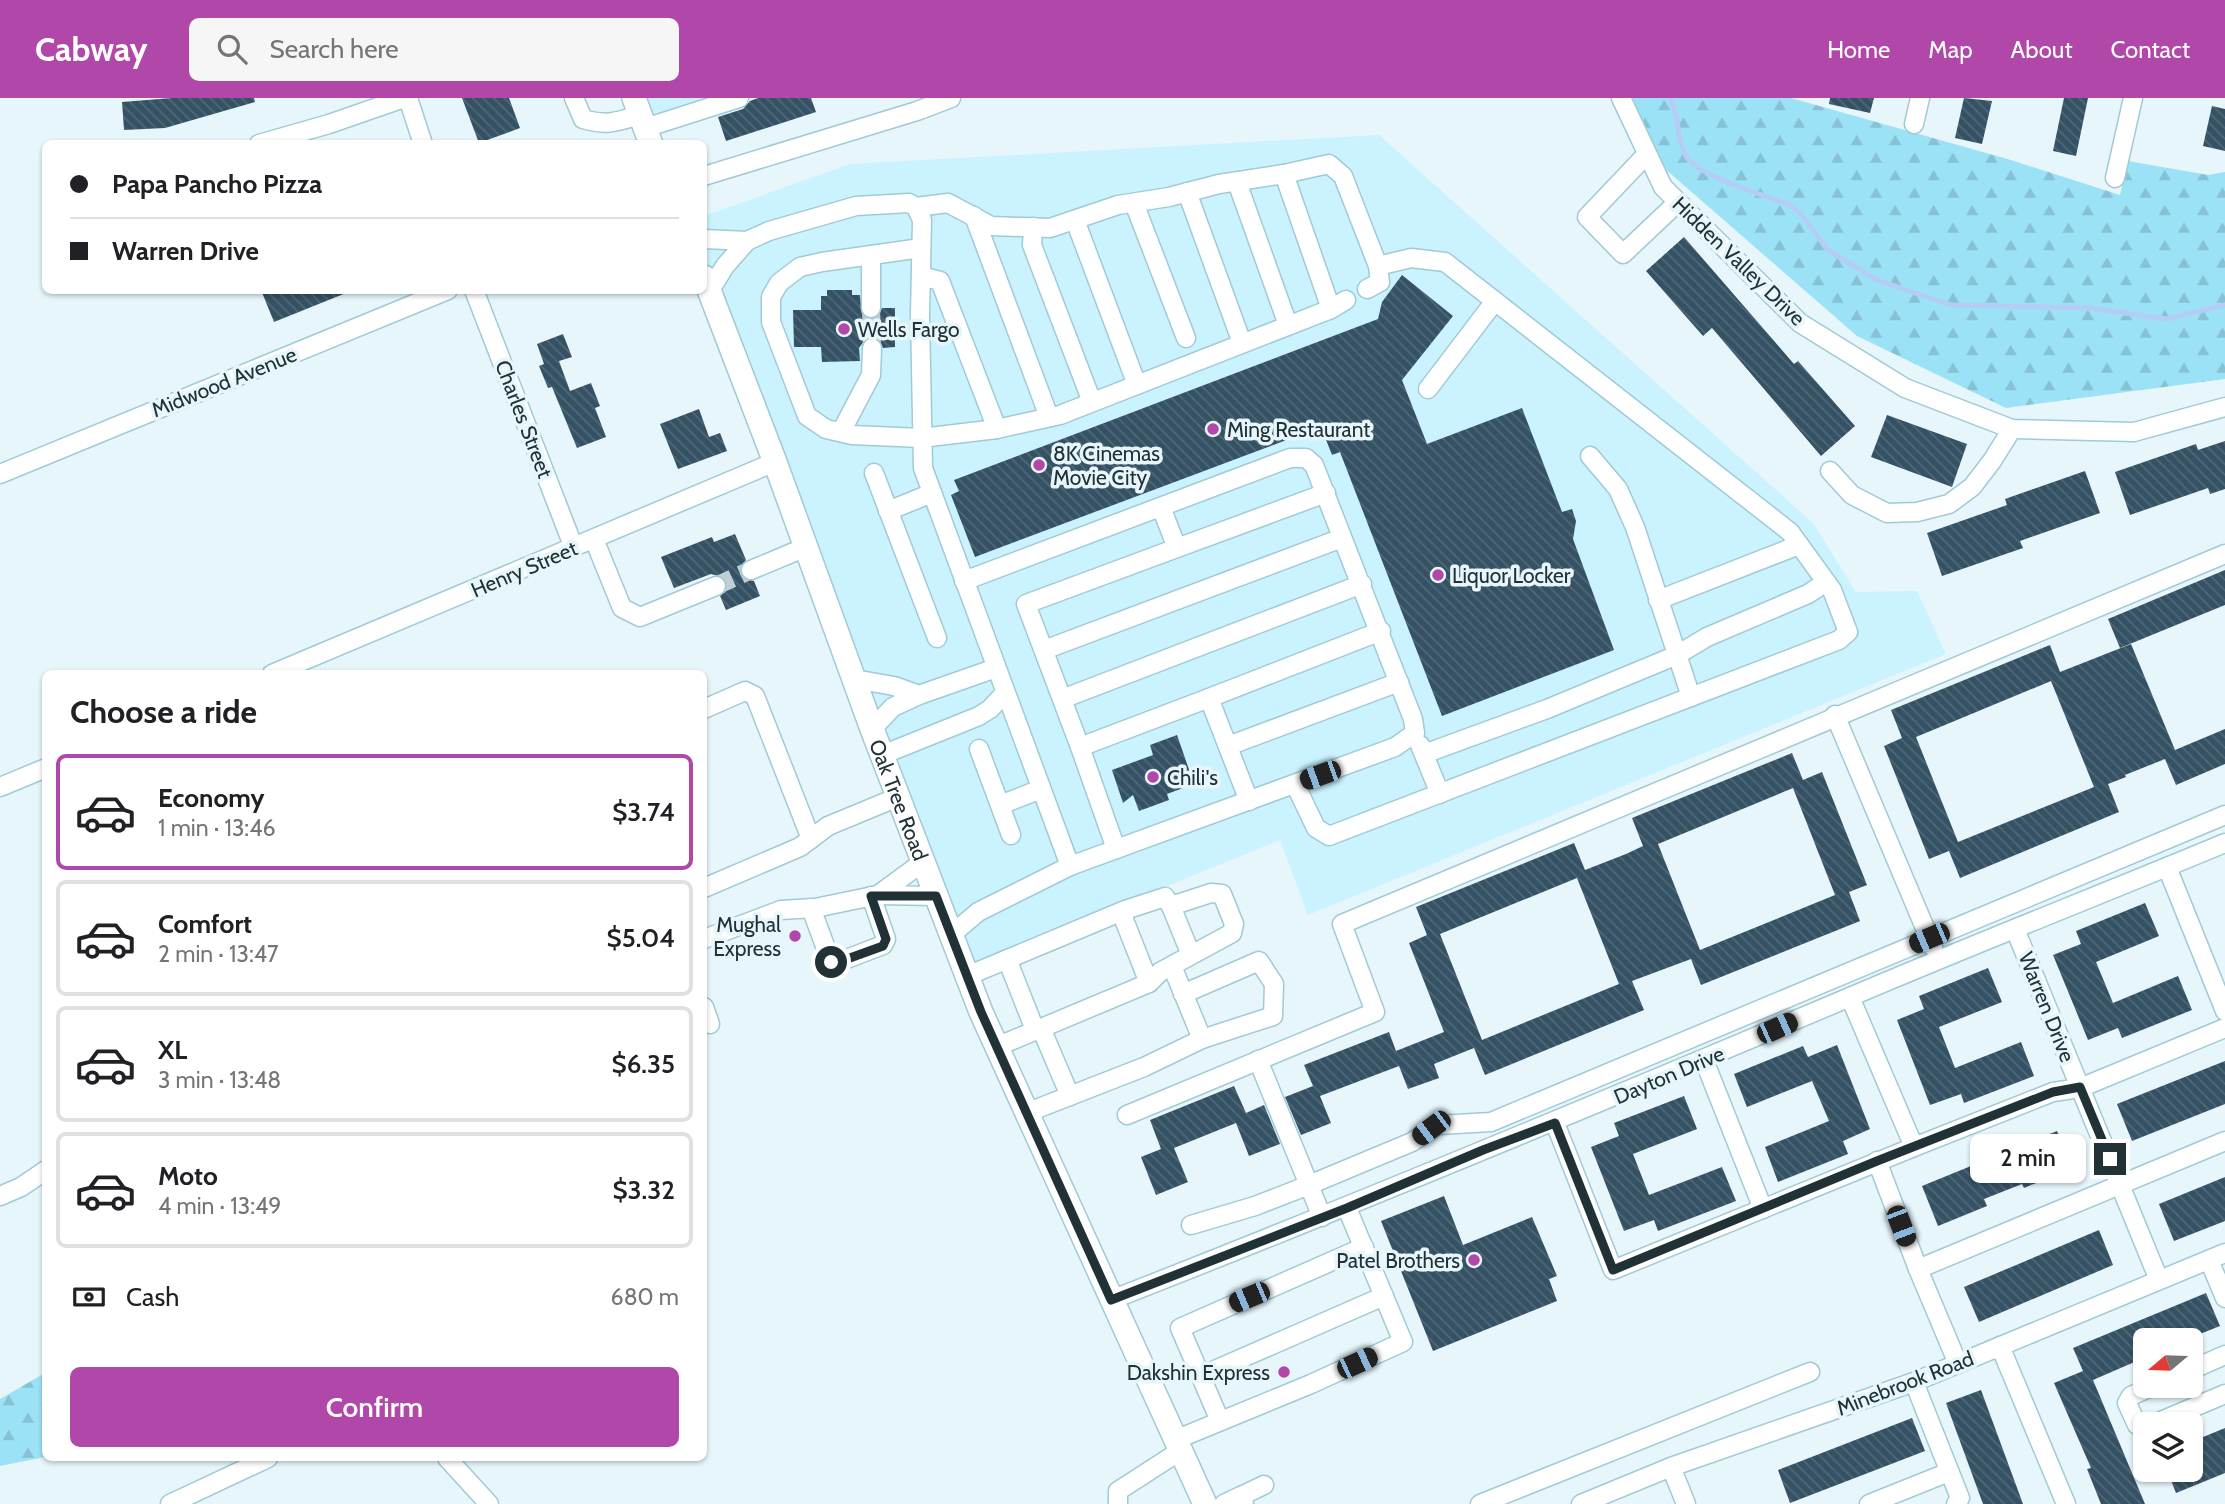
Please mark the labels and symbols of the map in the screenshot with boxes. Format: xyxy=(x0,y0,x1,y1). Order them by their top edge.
street label: Hidden Valley Drive xyxy=(1668,191,1811,331)
place label: Wells Fargo xyxy=(858,317,960,342)
marker: Wells Fargo xyxy=(836,321,852,337)
street label: Midwood Avenue xyxy=(148,341,300,422)
street label: Charles Street xyxy=(490,357,558,481)
place label: Ming Restaurant xyxy=(1227,417,1370,442)
marker: Ming Restaurant xyxy=(1205,421,1221,437)
place label: 8K Cinemas Movie City xyxy=(1053,441,1160,490)
marker: 8K Cinemas Movie City xyxy=(1031,457,1047,473)
street label: Henry Street xyxy=(467,535,581,603)
place label: Liquor Locker xyxy=(1452,563,1571,588)
marker: Liquor Locker xyxy=(1430,567,1446,583)
street label: Oak Tree Road xyxy=(865,736,934,864)
car xyxy=(1297,758,1344,792)
place label: Chili's xyxy=(1167,765,1218,790)
marker: Chili's xyxy=(1145,769,1161,785)
place label: Mughal Express xyxy=(713,912,781,961)
car xyxy=(1906,920,1953,956)
marker: Mughal Express xyxy=(787,928,803,944)
route start xyxy=(815,946,847,978)
street label: Warren Drive xyxy=(2014,948,2080,1066)
car xyxy=(1754,1010,1801,1046)
street label: Dayton Drive xyxy=(1610,1040,1728,1109)
car xyxy=(1408,1107,1455,1149)
callout: 2 min xyxy=(1970,1134,2086,1184)
route end xyxy=(2094,1143,2126,1175)
car xyxy=(1884,1203,1919,1249)
place label: Patel Brothers xyxy=(1336,1248,1460,1273)
marker: Patel Brothers xyxy=(1466,1252,1482,1268)
car xyxy=(1226,1279,1273,1315)
north arrow xyxy=(2133,1328,2203,1398)
car xyxy=(1334,1345,1381,1381)
street label: Minebrook Road xyxy=(1833,1345,1977,1421)
place label: Dakshin Express xyxy=(1127,1360,1270,1385)
marker: Dakshin Express xyxy=(1276,1364,1292,1380)

